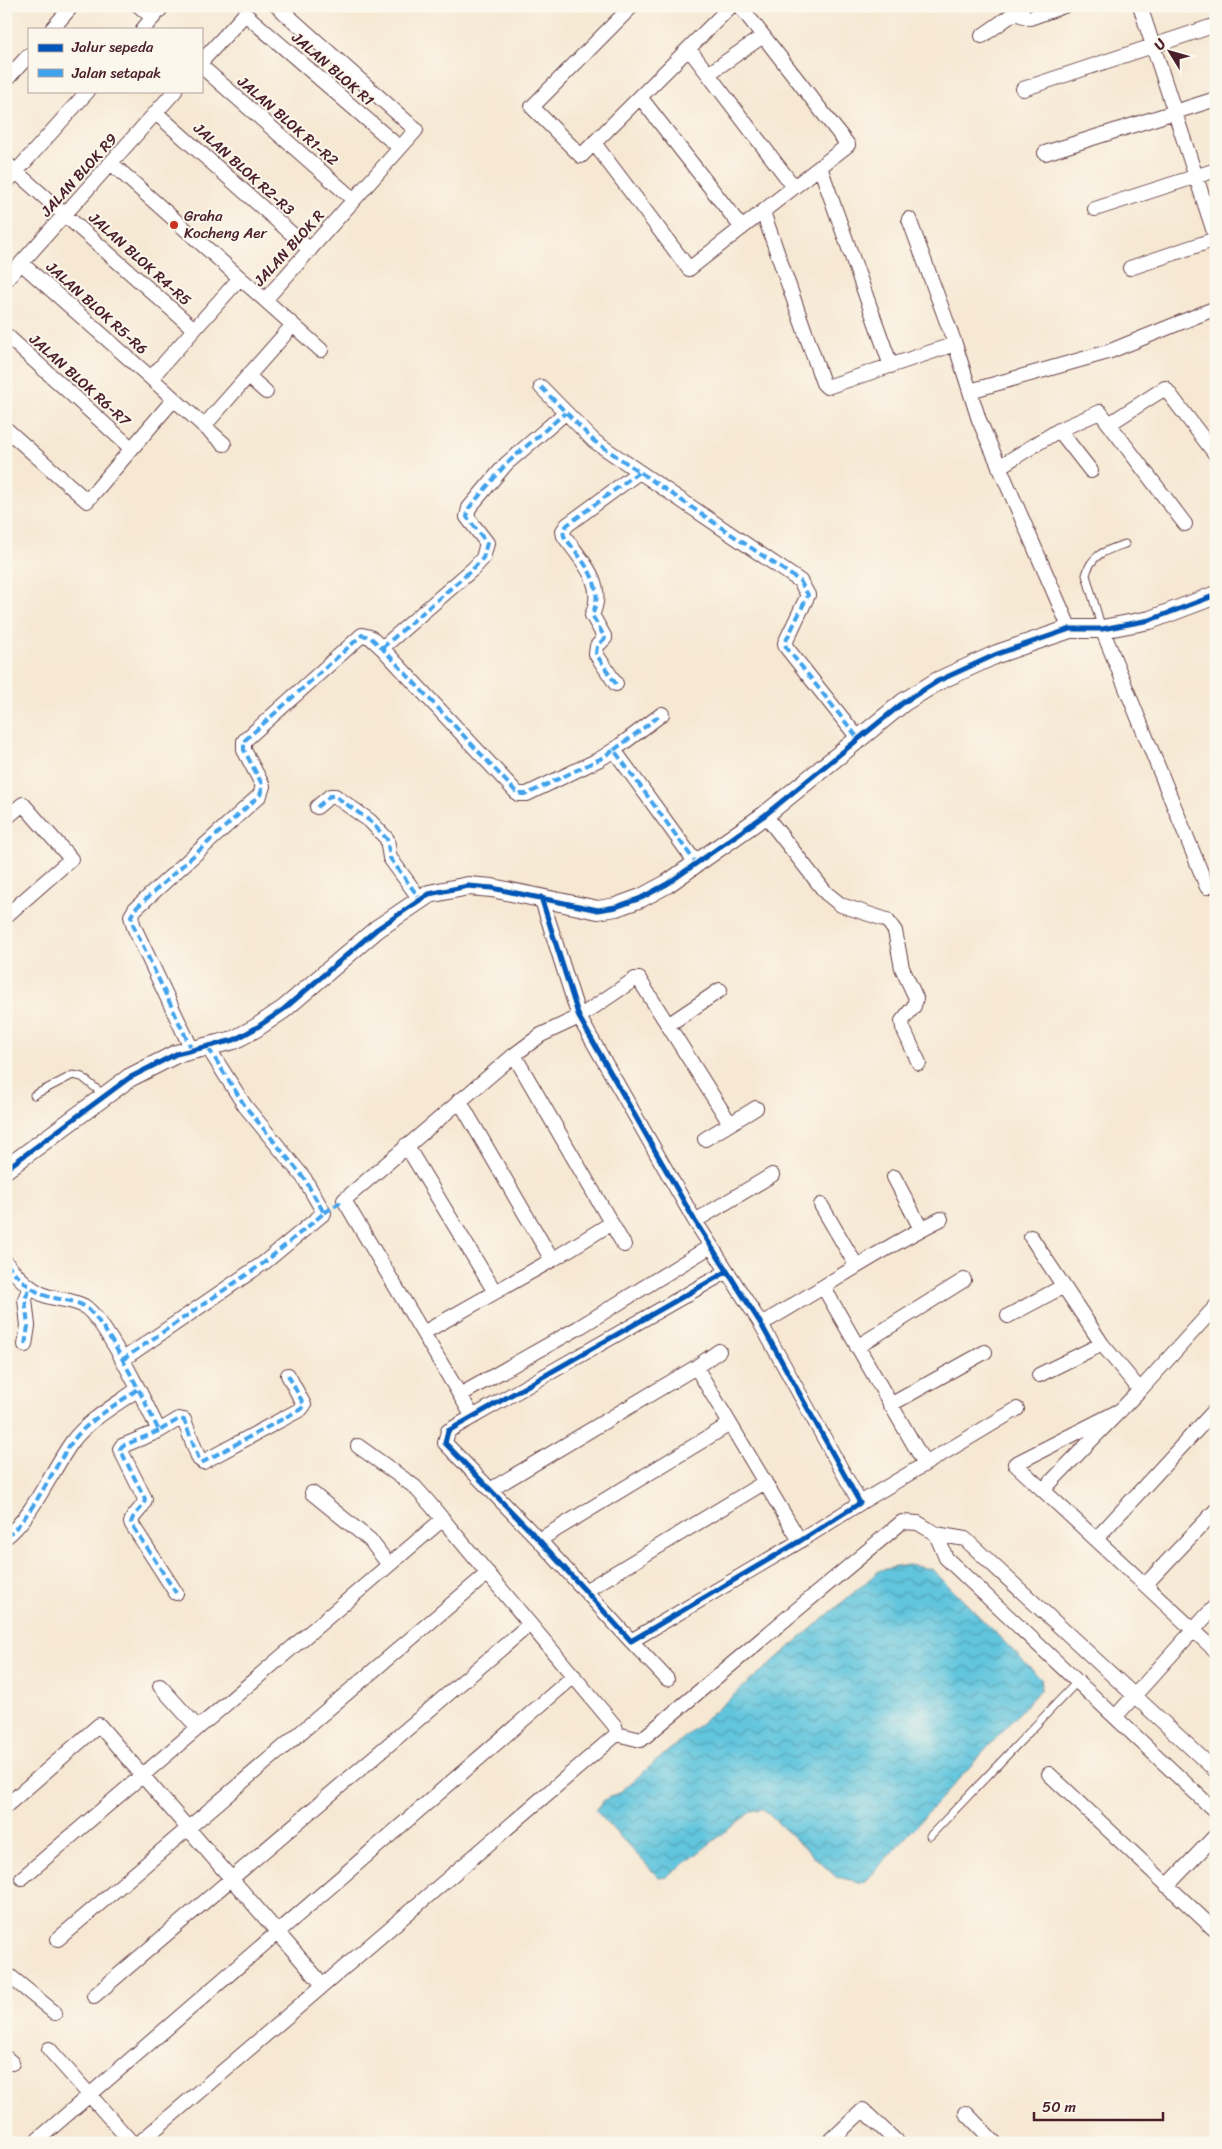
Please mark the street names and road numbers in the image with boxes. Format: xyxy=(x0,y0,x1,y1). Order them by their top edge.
street label: JALAN BLOK R1 xyxy=(285,25,380,112)
street label: JALAN BLOK R1-R2 xyxy=(231,69,345,173)
street label: JALAN BLOK R2-R3 xyxy=(187,115,301,222)
street label: JALAN BLOK R9 xyxy=(33,127,124,224)
street label: JALAN BLOK R xyxy=(246,204,331,293)
street label: JALAN BLOK R4-R5 xyxy=(82,205,197,312)
street label: JALAN BLOK R5-R6 xyxy=(39,254,154,361)
street label: JALAN BLOK R6-R7 xyxy=(23,326,138,434)

